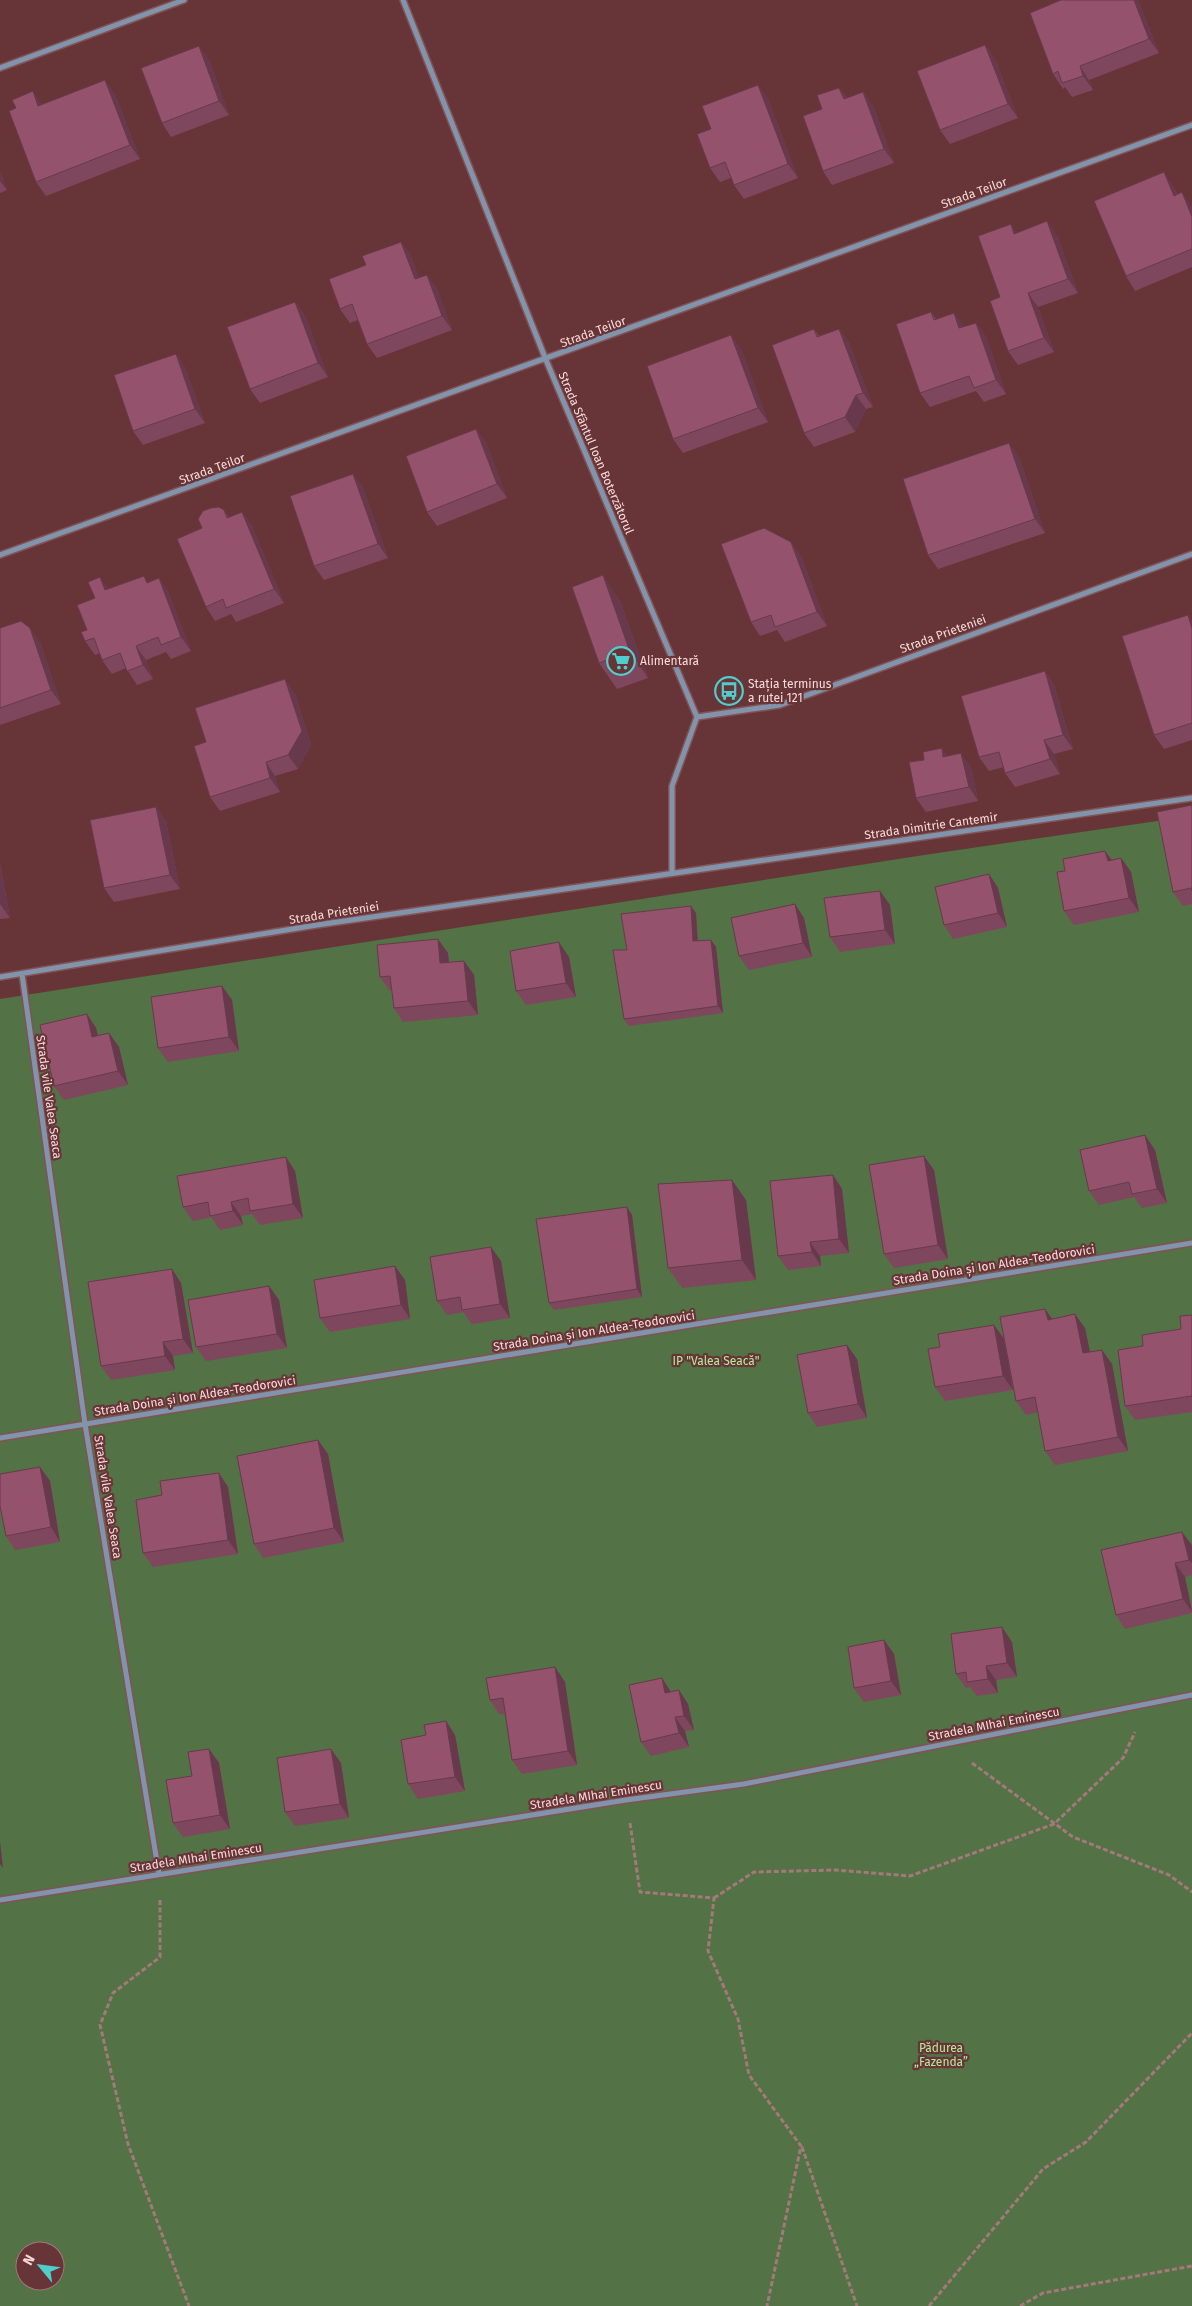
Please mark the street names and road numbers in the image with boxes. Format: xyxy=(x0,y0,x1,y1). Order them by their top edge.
street label: Strada Teilor xyxy=(939,174,1009,211)
street label: Strada Teilor xyxy=(558,313,628,350)
street label: Strada Sfântul Ioan Boterzătorul xyxy=(555,370,637,537)
street label: Strada Teilor xyxy=(177,450,247,487)
street label: Strada Prieteniei xyxy=(898,612,988,656)
street label: Strada Dimitrie Cantemir xyxy=(863,810,999,842)
street label: Strada Prieteniei xyxy=(288,899,380,927)
street label: Strada vile Valea Seaca xyxy=(33,1034,65,1160)
street label: Strada Doina și Ion Aldea-Teodorovici xyxy=(892,1242,1096,1289)
street label: Strada Doina și Ion Aldea-Teodorovici xyxy=(492,1308,696,1355)
street label: Strada Doina și Ion Aldea-Teodorovici xyxy=(93,1373,297,1420)
street label: Strada vile Valea Seaca xyxy=(91,1434,125,1560)
street label: Stradela MIhai Eminescu xyxy=(927,1704,1061,1744)
street label: Stradela MIhai Eminescu xyxy=(529,1778,663,1812)
street label: Stradela MIhai Eminescu xyxy=(129,1841,263,1875)

